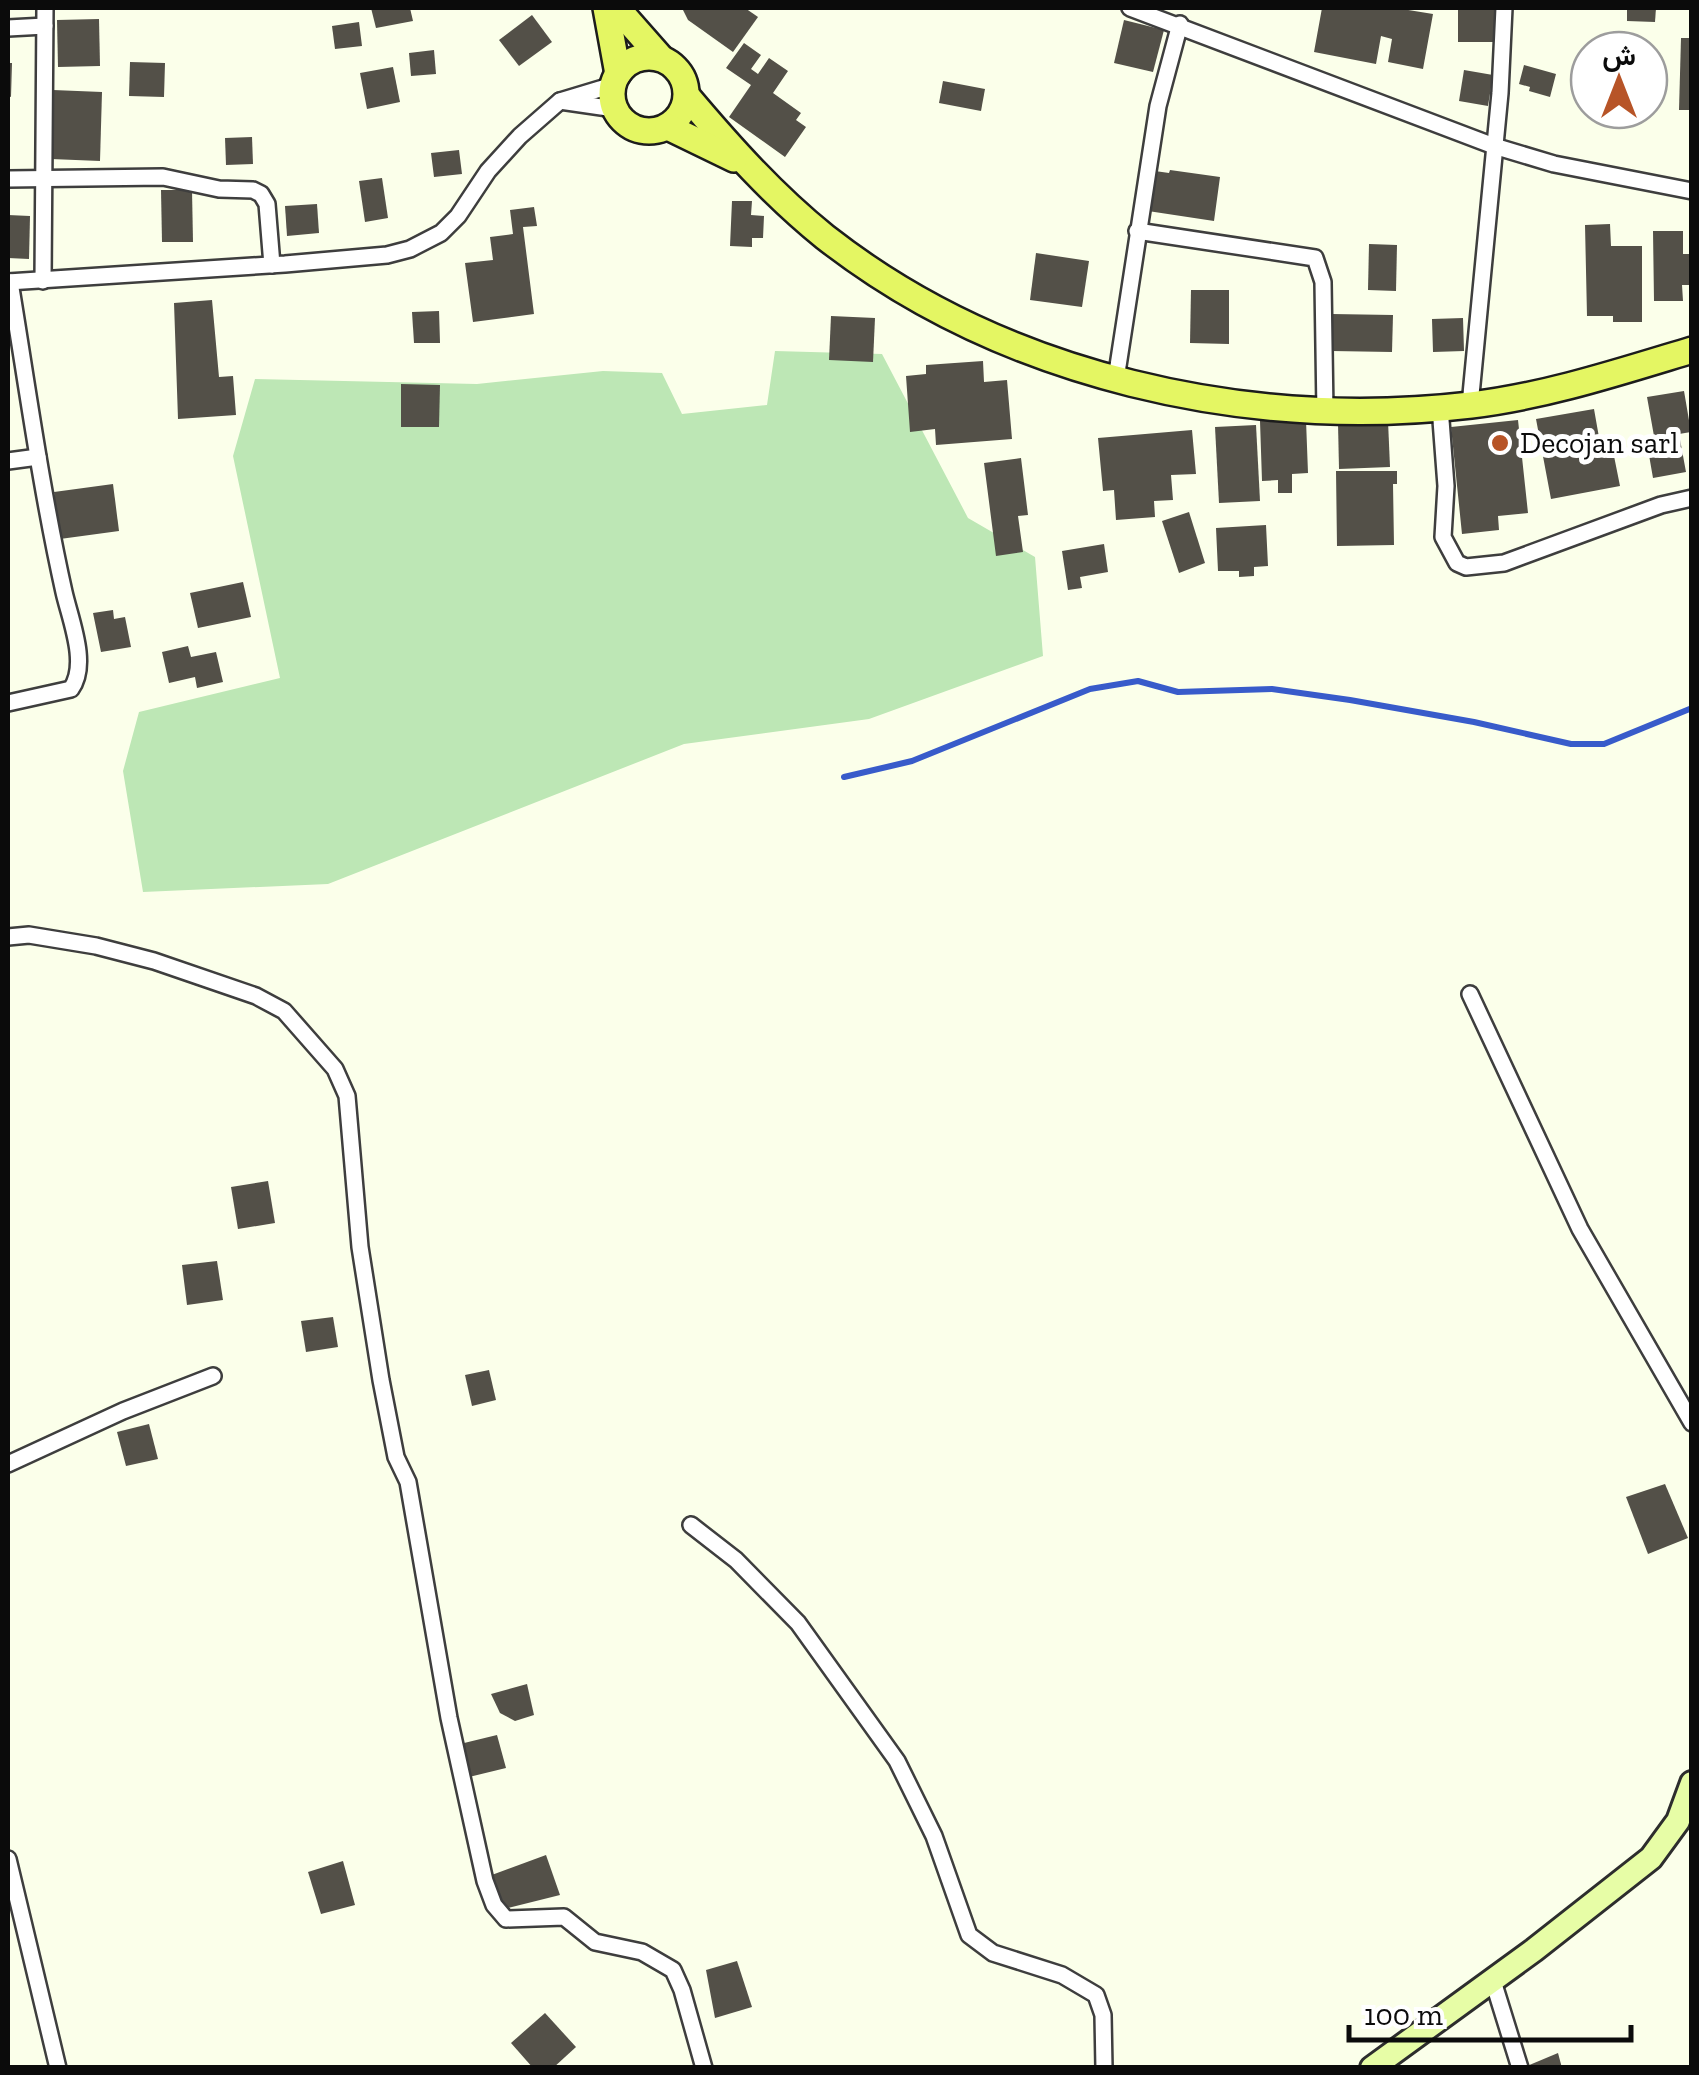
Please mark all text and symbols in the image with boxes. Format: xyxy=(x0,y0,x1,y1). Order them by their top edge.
north arrow xyxy=(1569,30,1669,130)
text: ش xyxy=(1602,39,1636,72)
place label: Decojan sarl xyxy=(1520,425,1679,461)
marker: Decojan sarl xyxy=(1489,432,1511,454)
scale bar xyxy=(1349,1980,1632,2042)
text: 100 m xyxy=(1364,1997,1443,2033)

